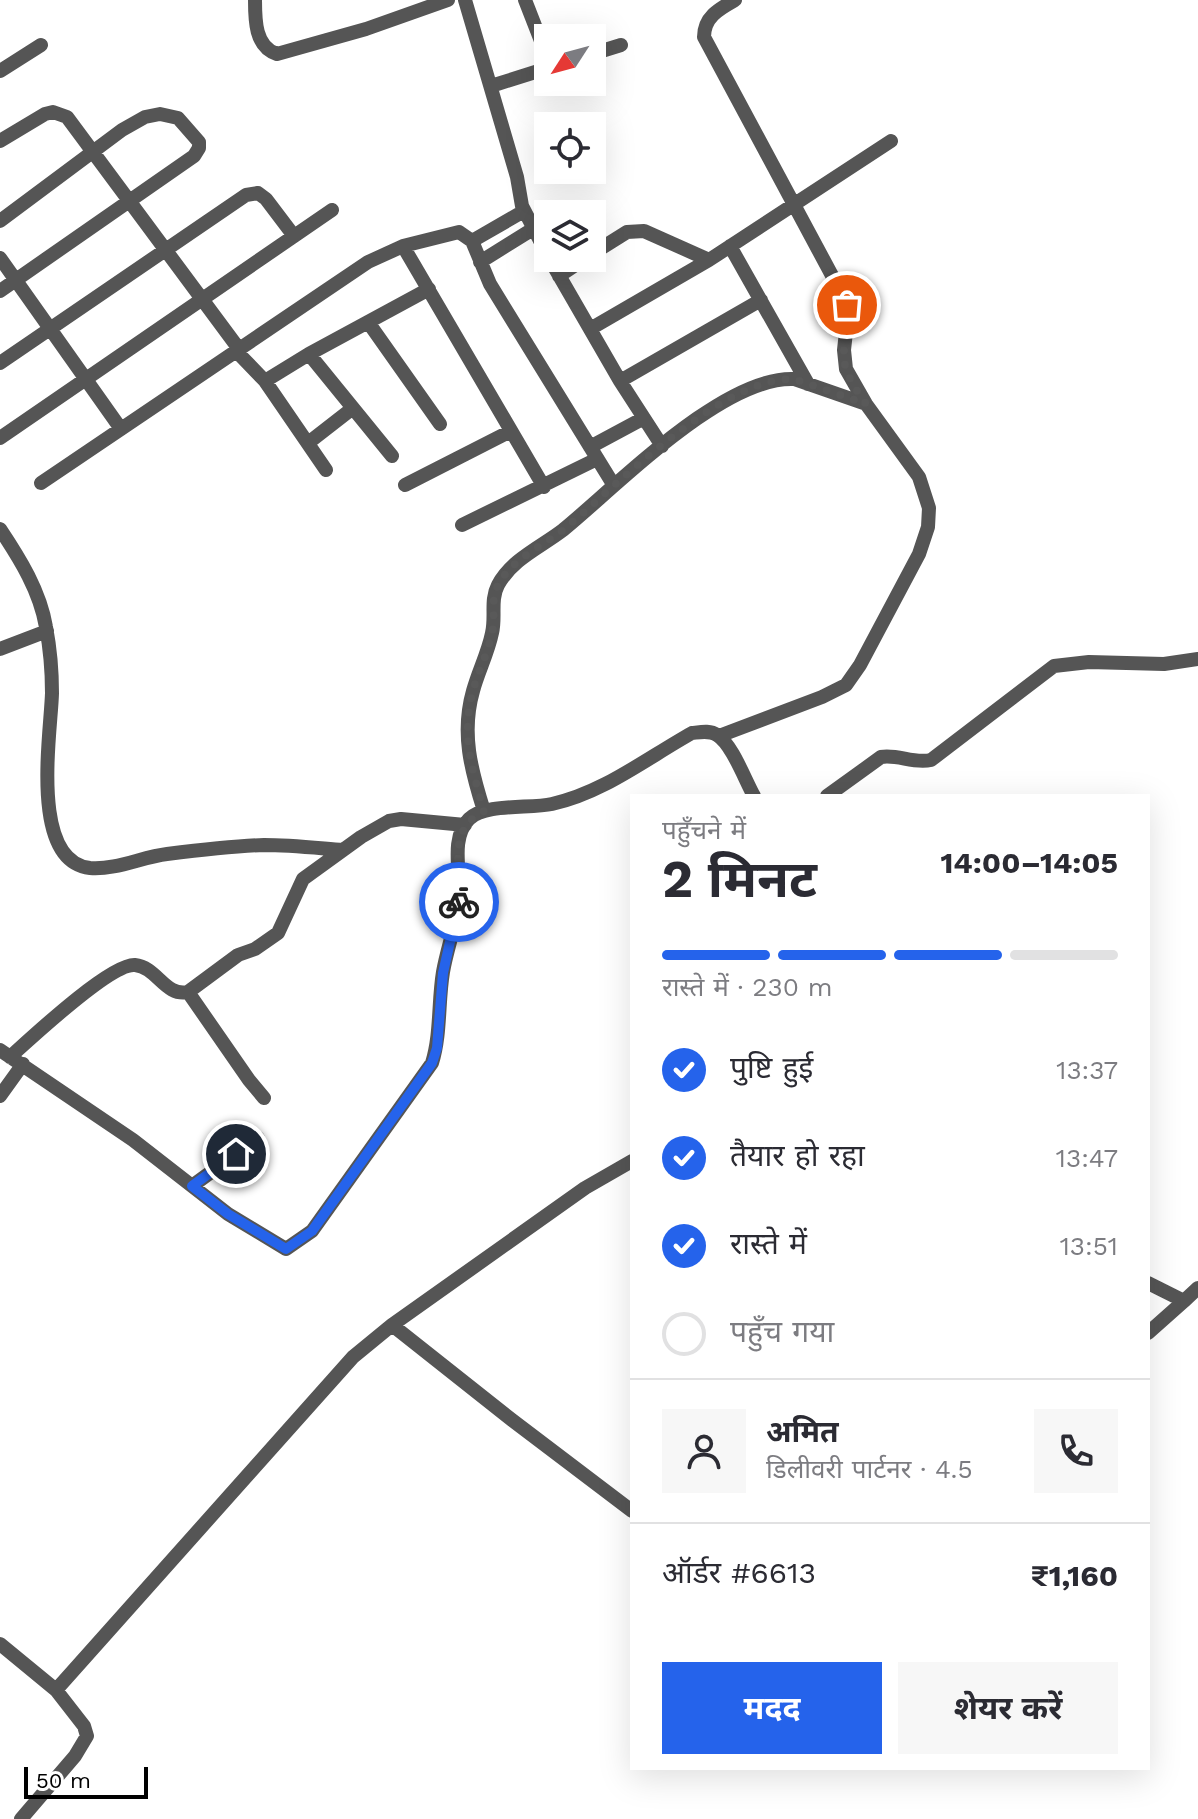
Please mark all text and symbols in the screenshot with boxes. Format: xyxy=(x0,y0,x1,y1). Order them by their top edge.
north arrow xyxy=(534,24,606,96)
map controls xyxy=(534,24,606,272)
button: locate xyxy=(534,112,606,184)
button: layers xyxy=(534,200,606,272)
pin xyxy=(813,271,881,339)
icon: bag xyxy=(825,283,869,327)
text: पहुँचने में xyxy=(662,815,746,845)
text: 14:00–14:05 xyxy=(940,845,1118,880)
text: 2 मिनट xyxy=(662,849,817,910)
courier xyxy=(419,862,499,942)
icon: bike xyxy=(437,880,481,924)
text: रास्ते में · 230 m xyxy=(662,972,832,1002)
icon: check xyxy=(662,1048,706,1092)
text: पुष्टि हुई xyxy=(730,1050,813,1085)
text: 13:37 xyxy=(1056,1055,1118,1085)
pin xyxy=(202,1120,270,1188)
icon: home xyxy=(214,1132,258,1176)
icon: check xyxy=(662,1136,706,1180)
text: तैयार हो रहा xyxy=(730,1138,865,1173)
text: 13:47 xyxy=(1056,1143,1118,1173)
icon: check xyxy=(662,1224,706,1268)
text: रास्ते में xyxy=(730,1226,807,1261)
text: 13:51 xyxy=(1060,1231,1118,1261)
text: पहुँच गया xyxy=(730,1314,834,1349)
button: person xyxy=(662,1409,746,1493)
button: phone xyxy=(1034,1409,1118,1493)
text: अमित xyxy=(766,1414,839,1449)
text: डिलीवरी पार्टनर · 4.5 xyxy=(766,1454,973,1484)
text: ऑर्डर #6613 xyxy=(662,1555,816,1590)
text: ₹1,160 xyxy=(1031,1558,1118,1593)
button: मदद xyxy=(662,1662,882,1754)
button: शेयर करें xyxy=(898,1662,1118,1754)
scale bar xyxy=(24,1763,148,1799)
text: 50 m xyxy=(36,1768,91,1793)

